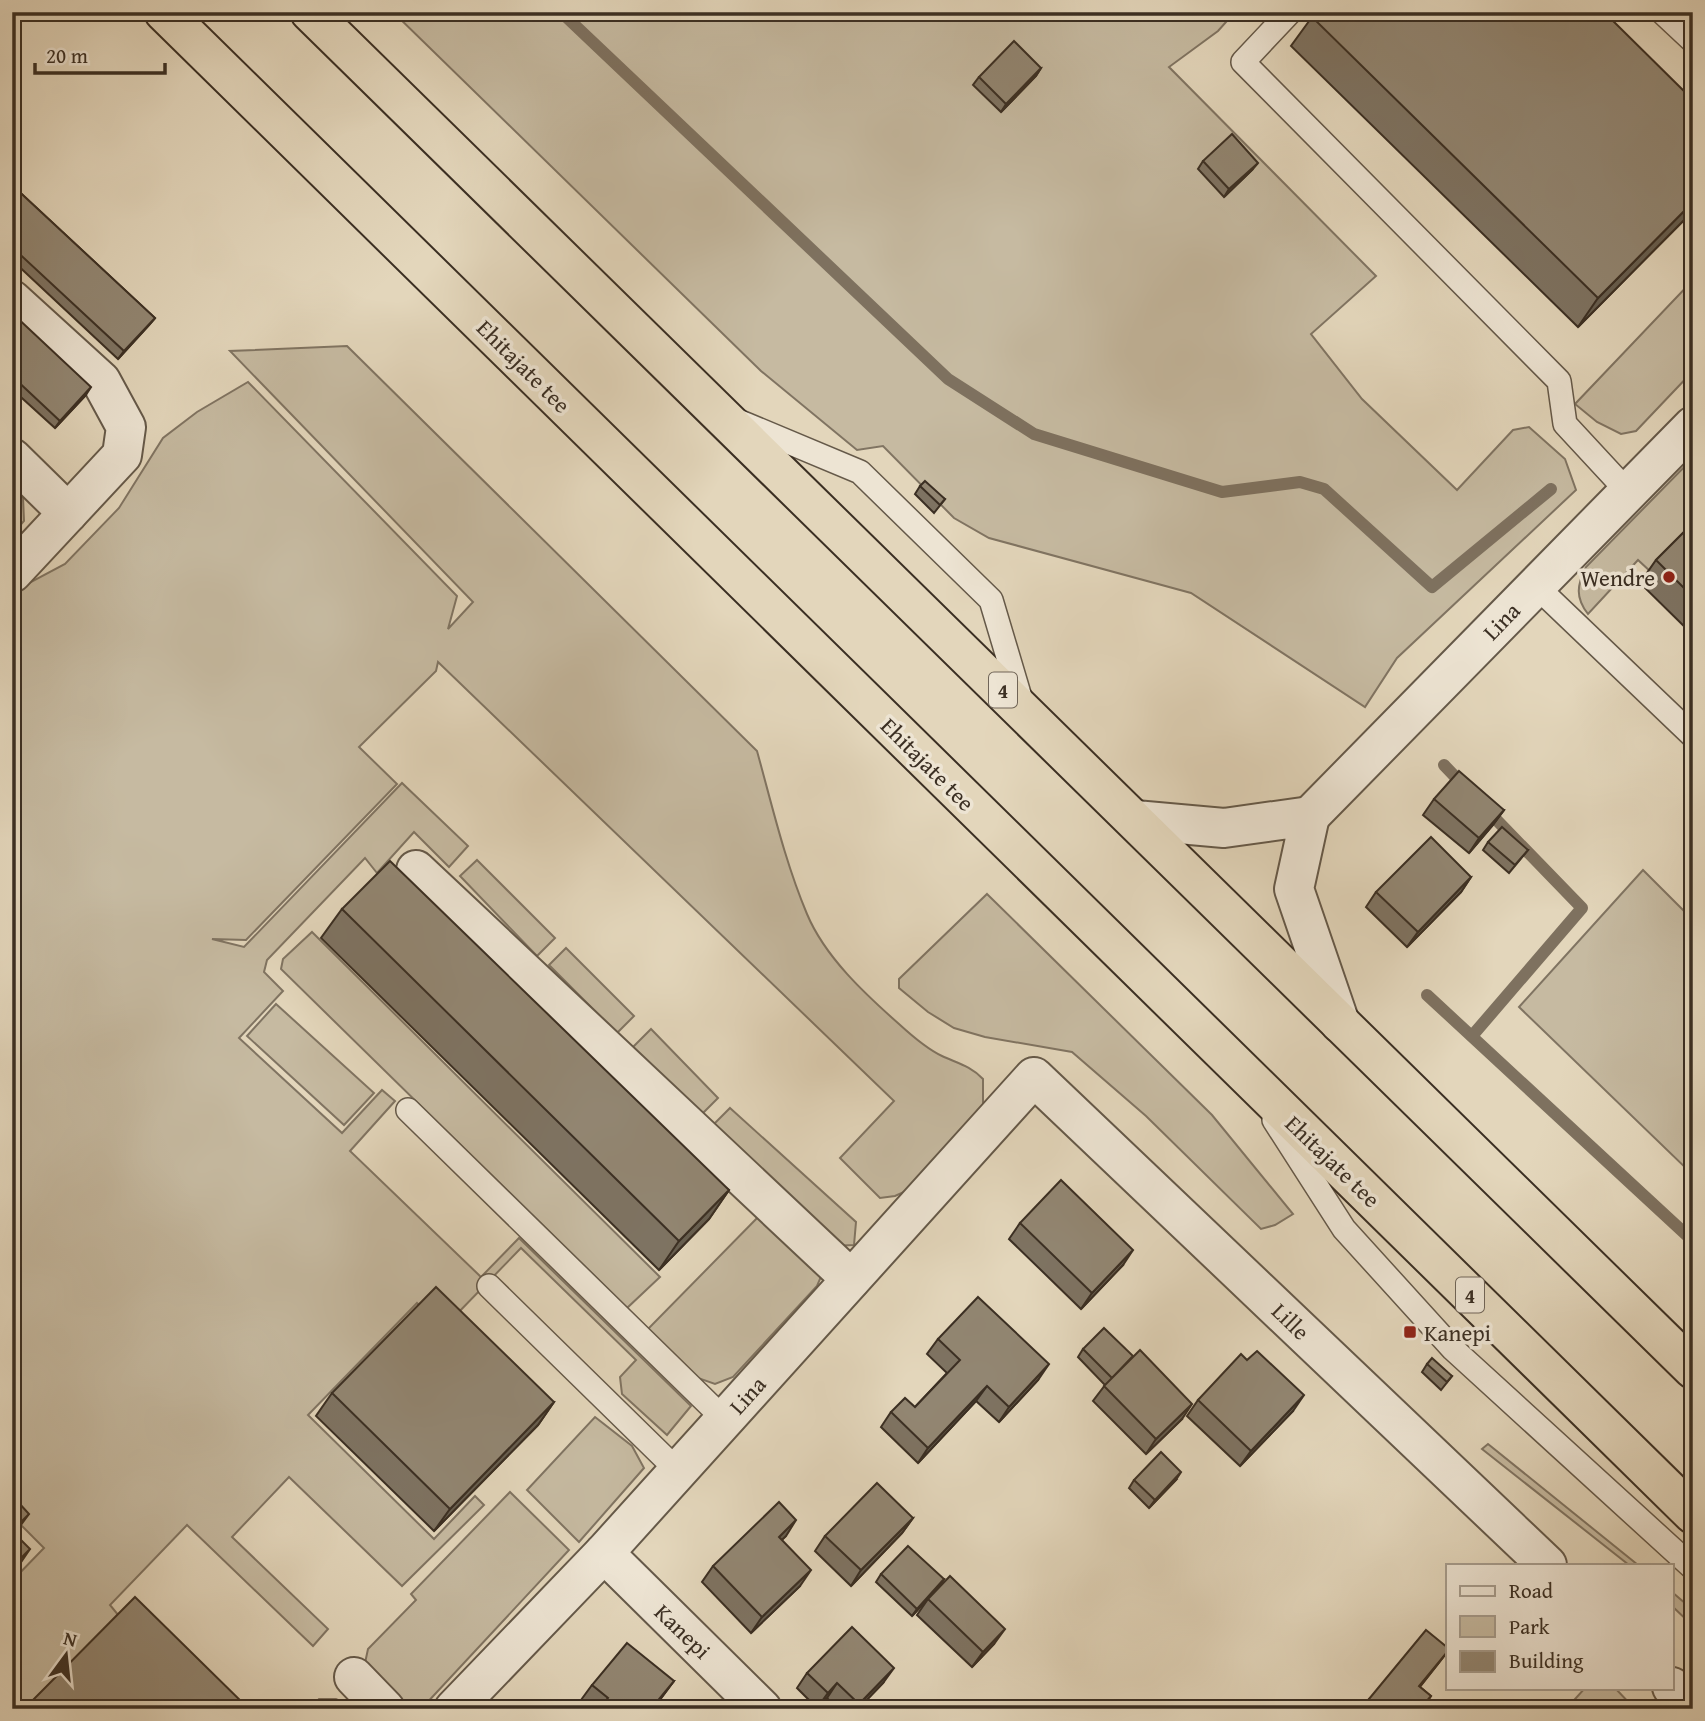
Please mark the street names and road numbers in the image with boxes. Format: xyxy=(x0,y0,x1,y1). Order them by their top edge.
street label: Ehitajate tee xyxy=(470,312,578,420)
street label: Lina xyxy=(1475,595,1527,647)
road number: 4 xyxy=(989,672,1017,708)
street label: Ehitajate tee xyxy=(874,710,982,818)
street label: Ehitajate tee xyxy=(1278,1107,1388,1215)
road number: 4 xyxy=(1456,1278,1484,1312)
street label: Lille xyxy=(1265,1295,1317,1347)
street label: Lina xyxy=(721,1368,773,1421)
street label: Kanepi xyxy=(647,1596,719,1666)

